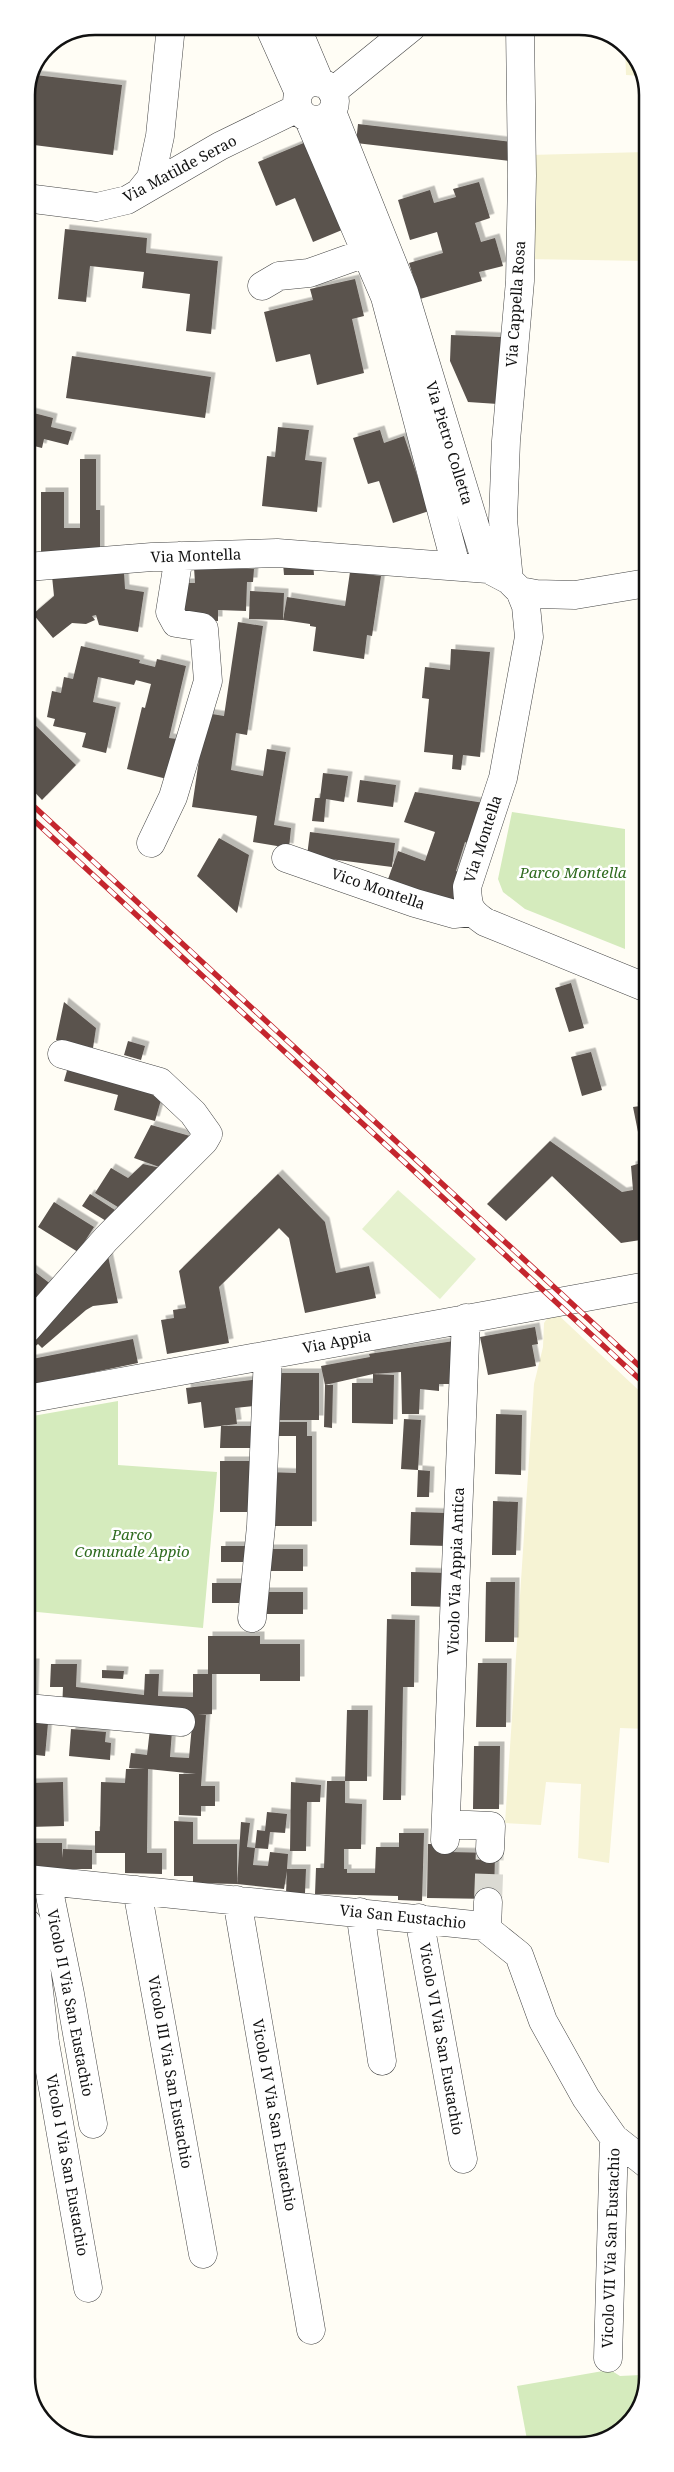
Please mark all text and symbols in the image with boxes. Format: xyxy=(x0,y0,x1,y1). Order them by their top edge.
street label: Via Matilde Serao xyxy=(119,130,240,206)
street label: Via Cappella Rosa xyxy=(501,240,529,368)
street label: Via Pietro Colletta xyxy=(422,378,478,507)
street label: Via Montella xyxy=(150,543,242,567)
street label: Via Montella xyxy=(459,792,506,885)
park label: Parco Montella xyxy=(519,862,627,882)
street label: Vico Montella xyxy=(329,863,428,914)
street label: Via Appia xyxy=(301,1325,373,1357)
street label: Vicolo Via Appia Antica xyxy=(442,1487,468,1655)
park label: Parco Comunale Appio xyxy=(74,1524,190,1561)
street label: Via San Eustachio xyxy=(339,1899,467,1933)
street label: Vicolo II Via San Eustachio xyxy=(43,1908,99,2098)
street label: Vicolo VI Via San Eustachio xyxy=(415,1941,469,2137)
street label: Vicolo III Via San Eustachio xyxy=(144,1974,198,2170)
street label: Vicolo IV Via San Eustachio xyxy=(248,2017,302,2213)
street label: Vicolo I Via San Eustachio xyxy=(42,2072,94,2258)
street label: Vicolo VII Via San Eustachio xyxy=(597,2147,623,2348)

